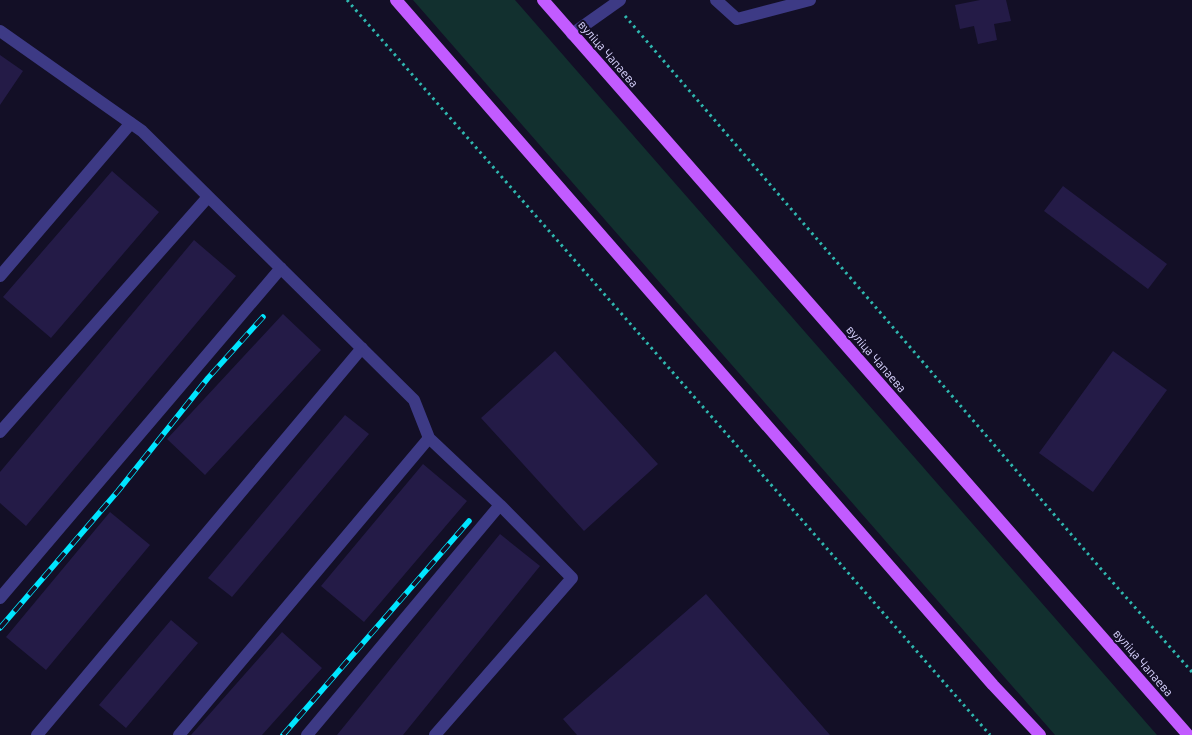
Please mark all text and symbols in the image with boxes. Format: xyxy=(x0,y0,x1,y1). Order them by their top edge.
street label: вуліца Чапаева xyxy=(576,18,641,90)
street label: вуліца Чапаева xyxy=(844,323,909,395)
street label: вуліца Чапаева xyxy=(1111,627,1176,699)

